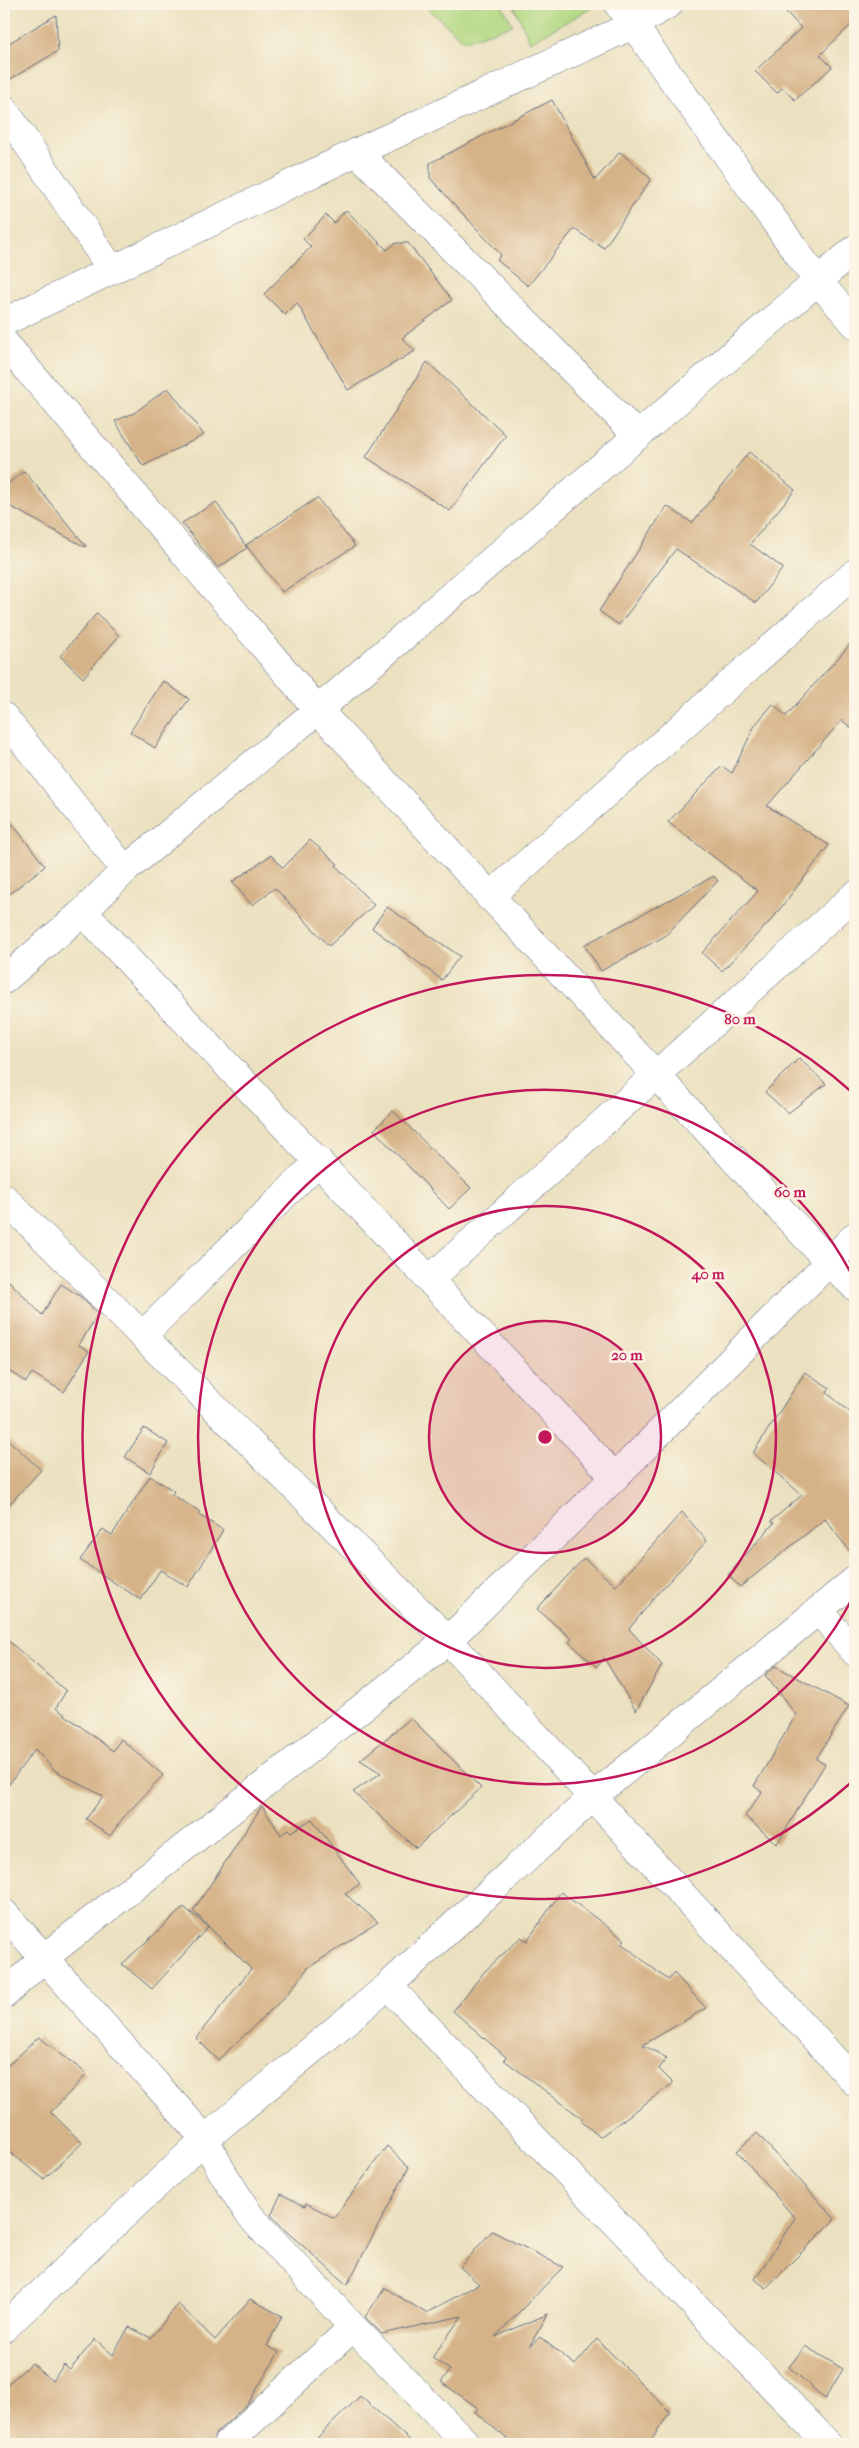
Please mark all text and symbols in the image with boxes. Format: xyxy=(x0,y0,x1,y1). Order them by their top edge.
text: 80 m xyxy=(724,1010,756,1028)
text: 60 m xyxy=(774,1183,807,1201)
text: 40 m xyxy=(691,1265,725,1283)
text: 20 m xyxy=(611,1346,643,1364)
centre of rings xyxy=(536,1428,554,1446)

